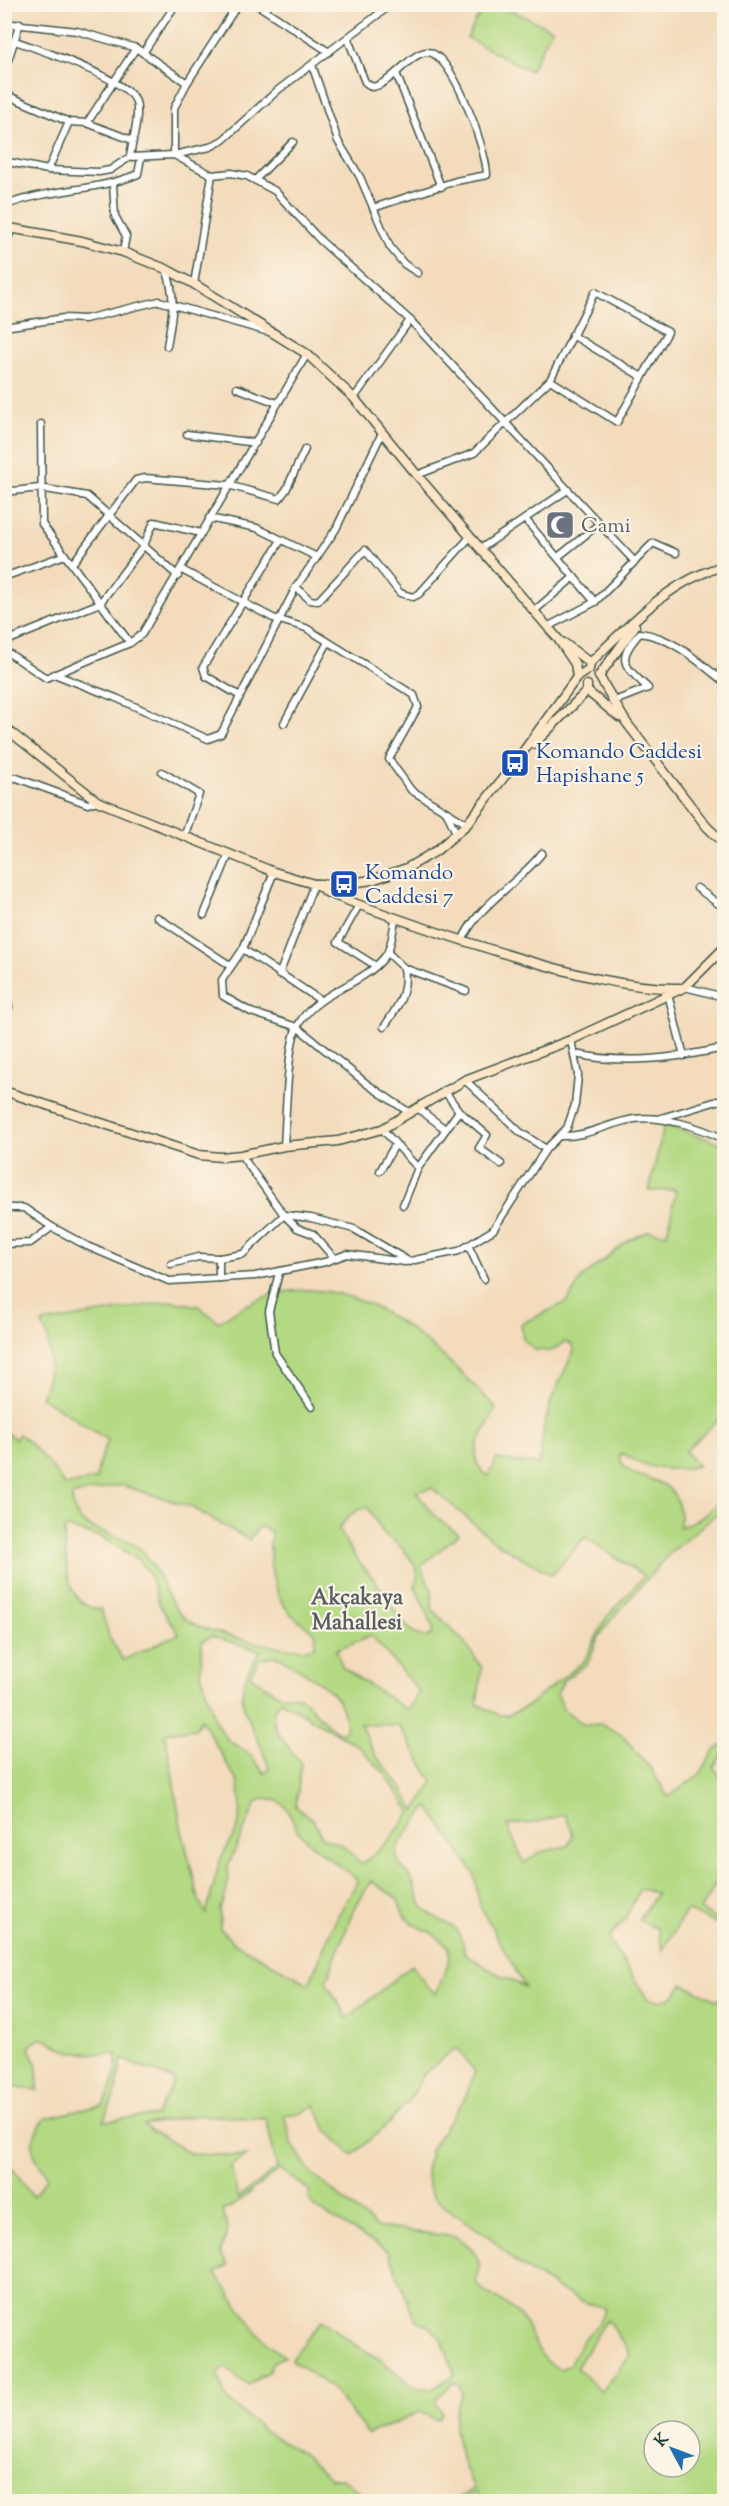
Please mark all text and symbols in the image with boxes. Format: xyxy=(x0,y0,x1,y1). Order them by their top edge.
mosque icon: Cami xyxy=(544,509,576,541)
place label: Cami xyxy=(581,512,631,542)
place label: Komando Caddesi Hapishane 5 xyxy=(536,738,702,792)
bus stop icon: Komando Caddesi Hapishane 5 xyxy=(499,747,531,779)
place label: Komando Caddesi 7 xyxy=(365,859,454,913)
bus stop icon: Komando Caddesi 7 xyxy=(328,868,360,900)
district label: Akçakaya Mahallesi xyxy=(311,1583,404,1640)
north arrow xyxy=(642,2419,702,2479)
text: K xyxy=(650,2429,675,2453)

